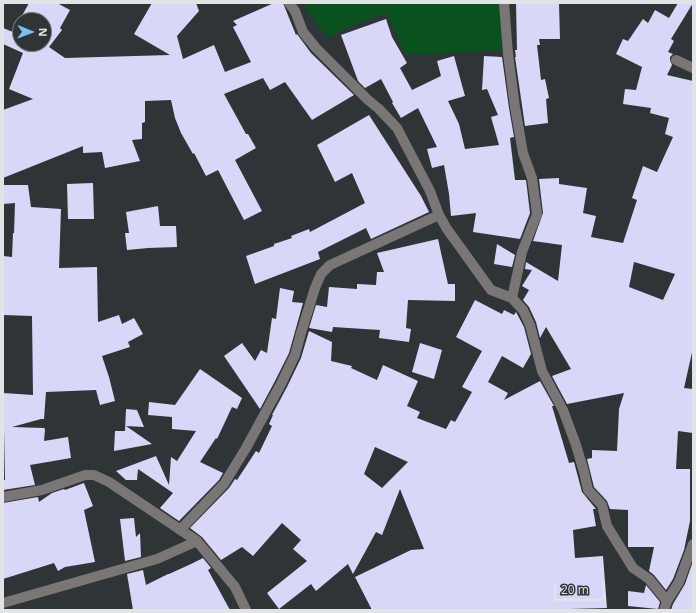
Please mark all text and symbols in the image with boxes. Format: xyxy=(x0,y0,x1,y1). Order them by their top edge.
north arrow xyxy=(12,12,52,52)
text: N xyxy=(36,28,51,37)
scale bar xyxy=(556,575,607,601)
text: 20 m xyxy=(561,581,589,598)

